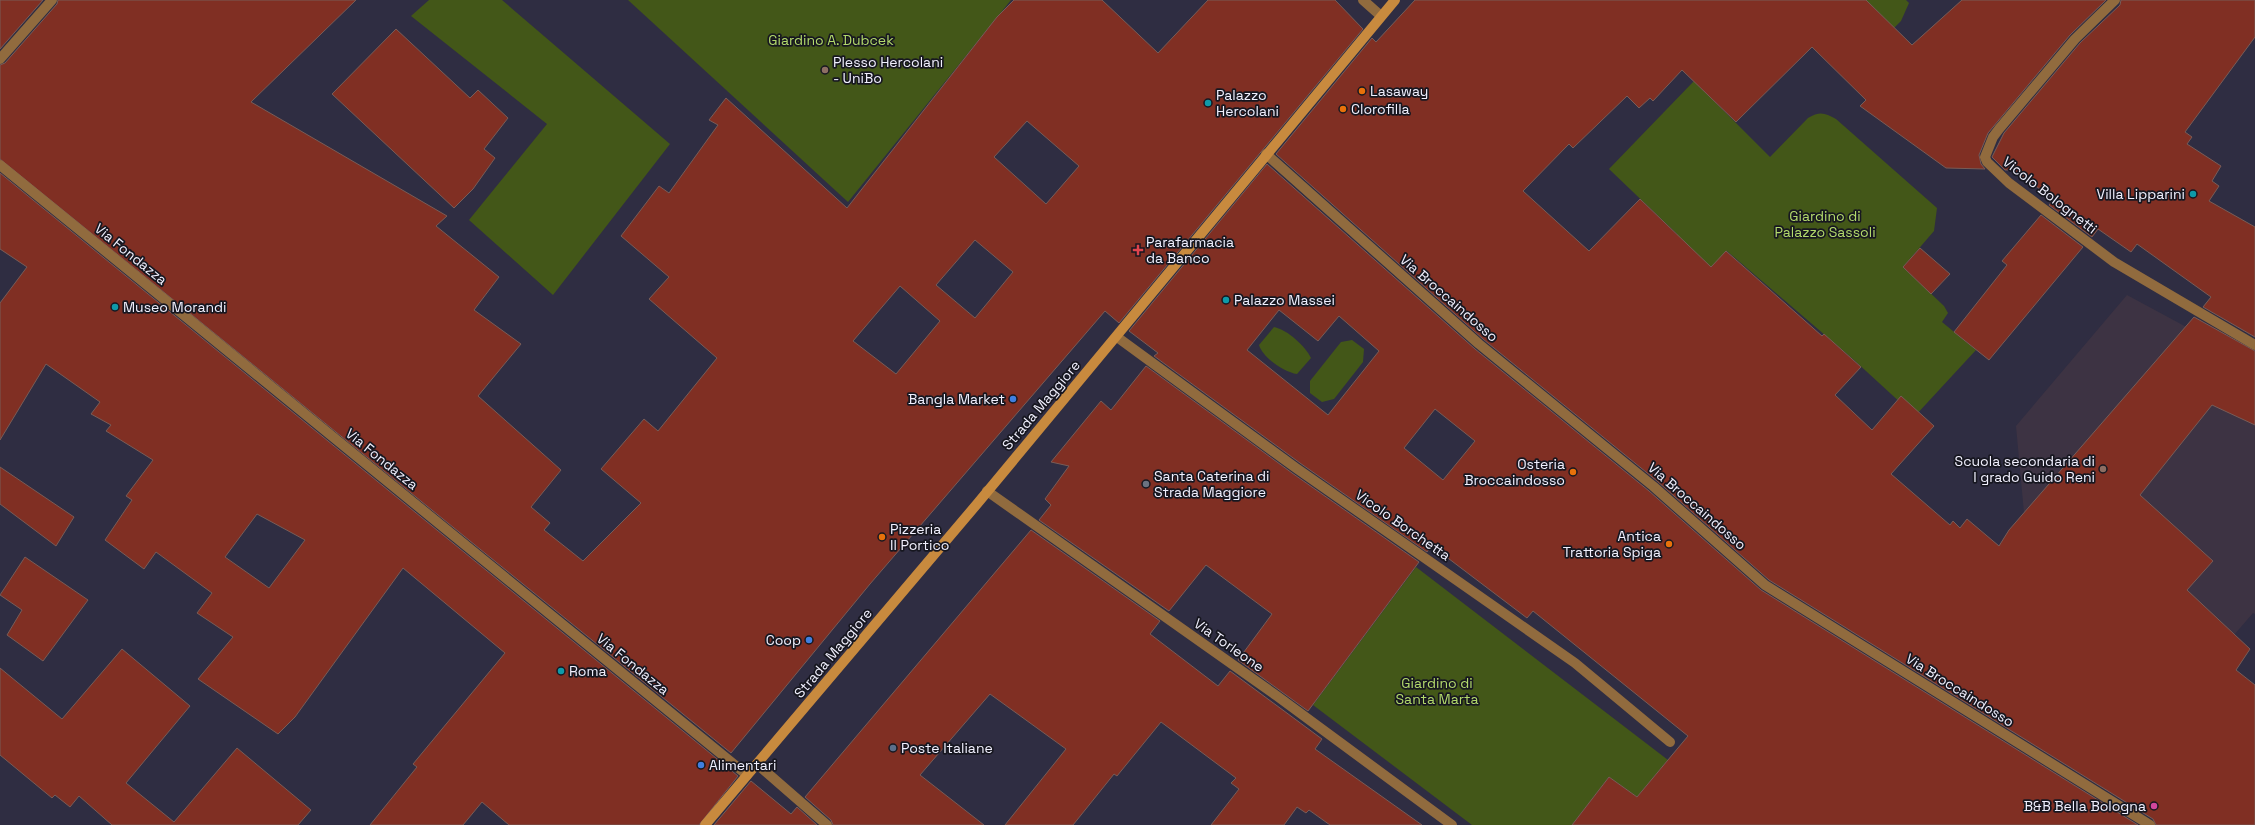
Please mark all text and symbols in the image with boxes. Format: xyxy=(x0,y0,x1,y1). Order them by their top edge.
park label: Giardino A. Dubcek xyxy=(768,31,894,49)
place label: Plesso Hercolani - UniBo xyxy=(833,53,943,87)
marker: Plesso Hercolani - UniBo xyxy=(820,65,830,75)
place label: Lasaway xyxy=(1370,82,1428,100)
place label: Palazzo Hercolani xyxy=(1216,86,1279,120)
marker: Lasaway xyxy=(1357,86,1367,96)
marker: Palazzo Hercolani xyxy=(1203,98,1213,108)
place label: Clorofilla xyxy=(1351,100,1410,118)
marker: Clorofilla xyxy=(1338,104,1348,114)
street label: Vicolo Bolognetti xyxy=(1999,152,2101,238)
place label: Villa Lipparini xyxy=(2097,185,2185,203)
marker: Villa Lipparini xyxy=(2188,189,2198,199)
park label: Giardino di Palazzo Sassoli xyxy=(1774,207,1876,241)
street label: Via Fondazza xyxy=(91,219,171,289)
place label: Parafarmacia da Banco xyxy=(1146,233,1234,267)
marker: Parafarmacia da Banco xyxy=(1133,245,1143,255)
street label: Via Broccaindosso xyxy=(1396,250,1502,346)
place label: Palazzo Massei xyxy=(1234,291,1335,309)
marker: Palazzo Massei xyxy=(1221,295,1231,305)
place label: Museo Morandi xyxy=(123,298,226,316)
marker: Museo Morandi xyxy=(110,302,120,312)
street label: Strada Maggiore xyxy=(998,356,1084,454)
place label: Bangla Market xyxy=(908,390,1005,408)
marker: Bangla Market xyxy=(1008,394,1018,404)
street label: Via Fondazza xyxy=(342,424,422,494)
place label: Scuola secondaria di I grado Guido Reni xyxy=(1955,452,2095,486)
place label: Osteria Broccaindosso xyxy=(1464,455,1565,489)
street label: Via Broccaindosso xyxy=(1644,458,1750,554)
marker: Scuola secondaria di I grado Guido Reni xyxy=(2098,464,2108,474)
place label: Santa Caterina di Strada Maggiore xyxy=(1154,467,1270,501)
marker: Osteria Broccaindosso xyxy=(1568,467,1578,477)
marker: Santa Caterina di Strada Maggiore xyxy=(1141,479,1151,489)
street label: Vicolo Borchetta xyxy=(1352,486,1454,564)
place label: Pizzeria Il Portico xyxy=(890,520,949,554)
place label: Antica Trattoria Spiga xyxy=(1563,527,1661,561)
marker: Pizzeria Il Portico xyxy=(877,532,887,542)
marker: Antica Trattoria Spiga xyxy=(1664,539,1674,549)
street label: Strada Maggiore xyxy=(790,604,876,702)
street label: Via Torleone xyxy=(1191,614,1267,676)
street label: Via Fondazza xyxy=(593,629,673,699)
place label: Coop xyxy=(766,631,801,649)
marker: Coop xyxy=(804,635,814,645)
street label: Via Broccaindosso xyxy=(1902,649,2018,731)
place label: Roma xyxy=(569,662,607,680)
marker: Roma xyxy=(556,666,566,676)
park label: Giardino di Santa Marta xyxy=(1396,674,1478,708)
place label: Poste Italiane xyxy=(901,739,993,757)
marker: Poste Italiane xyxy=(888,743,898,753)
place label: Alimentari xyxy=(709,756,777,774)
marker: Alimentari xyxy=(696,760,706,770)
place label: B&B Bella Bologna xyxy=(2024,797,2146,815)
marker: B&B Bella Bologna xyxy=(2149,801,2159,811)

